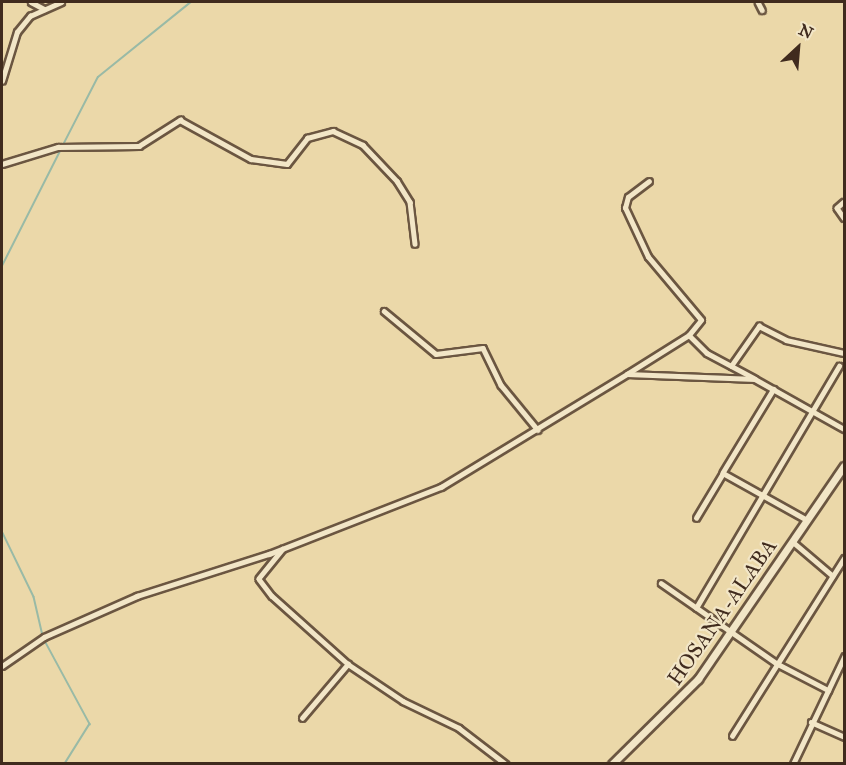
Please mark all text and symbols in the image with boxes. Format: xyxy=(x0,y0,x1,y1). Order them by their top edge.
north arrow xyxy=(768,18,828,78)
text: N xyxy=(796,20,816,43)
street label: HOSANA-ALABA xyxy=(662,534,782,690)

